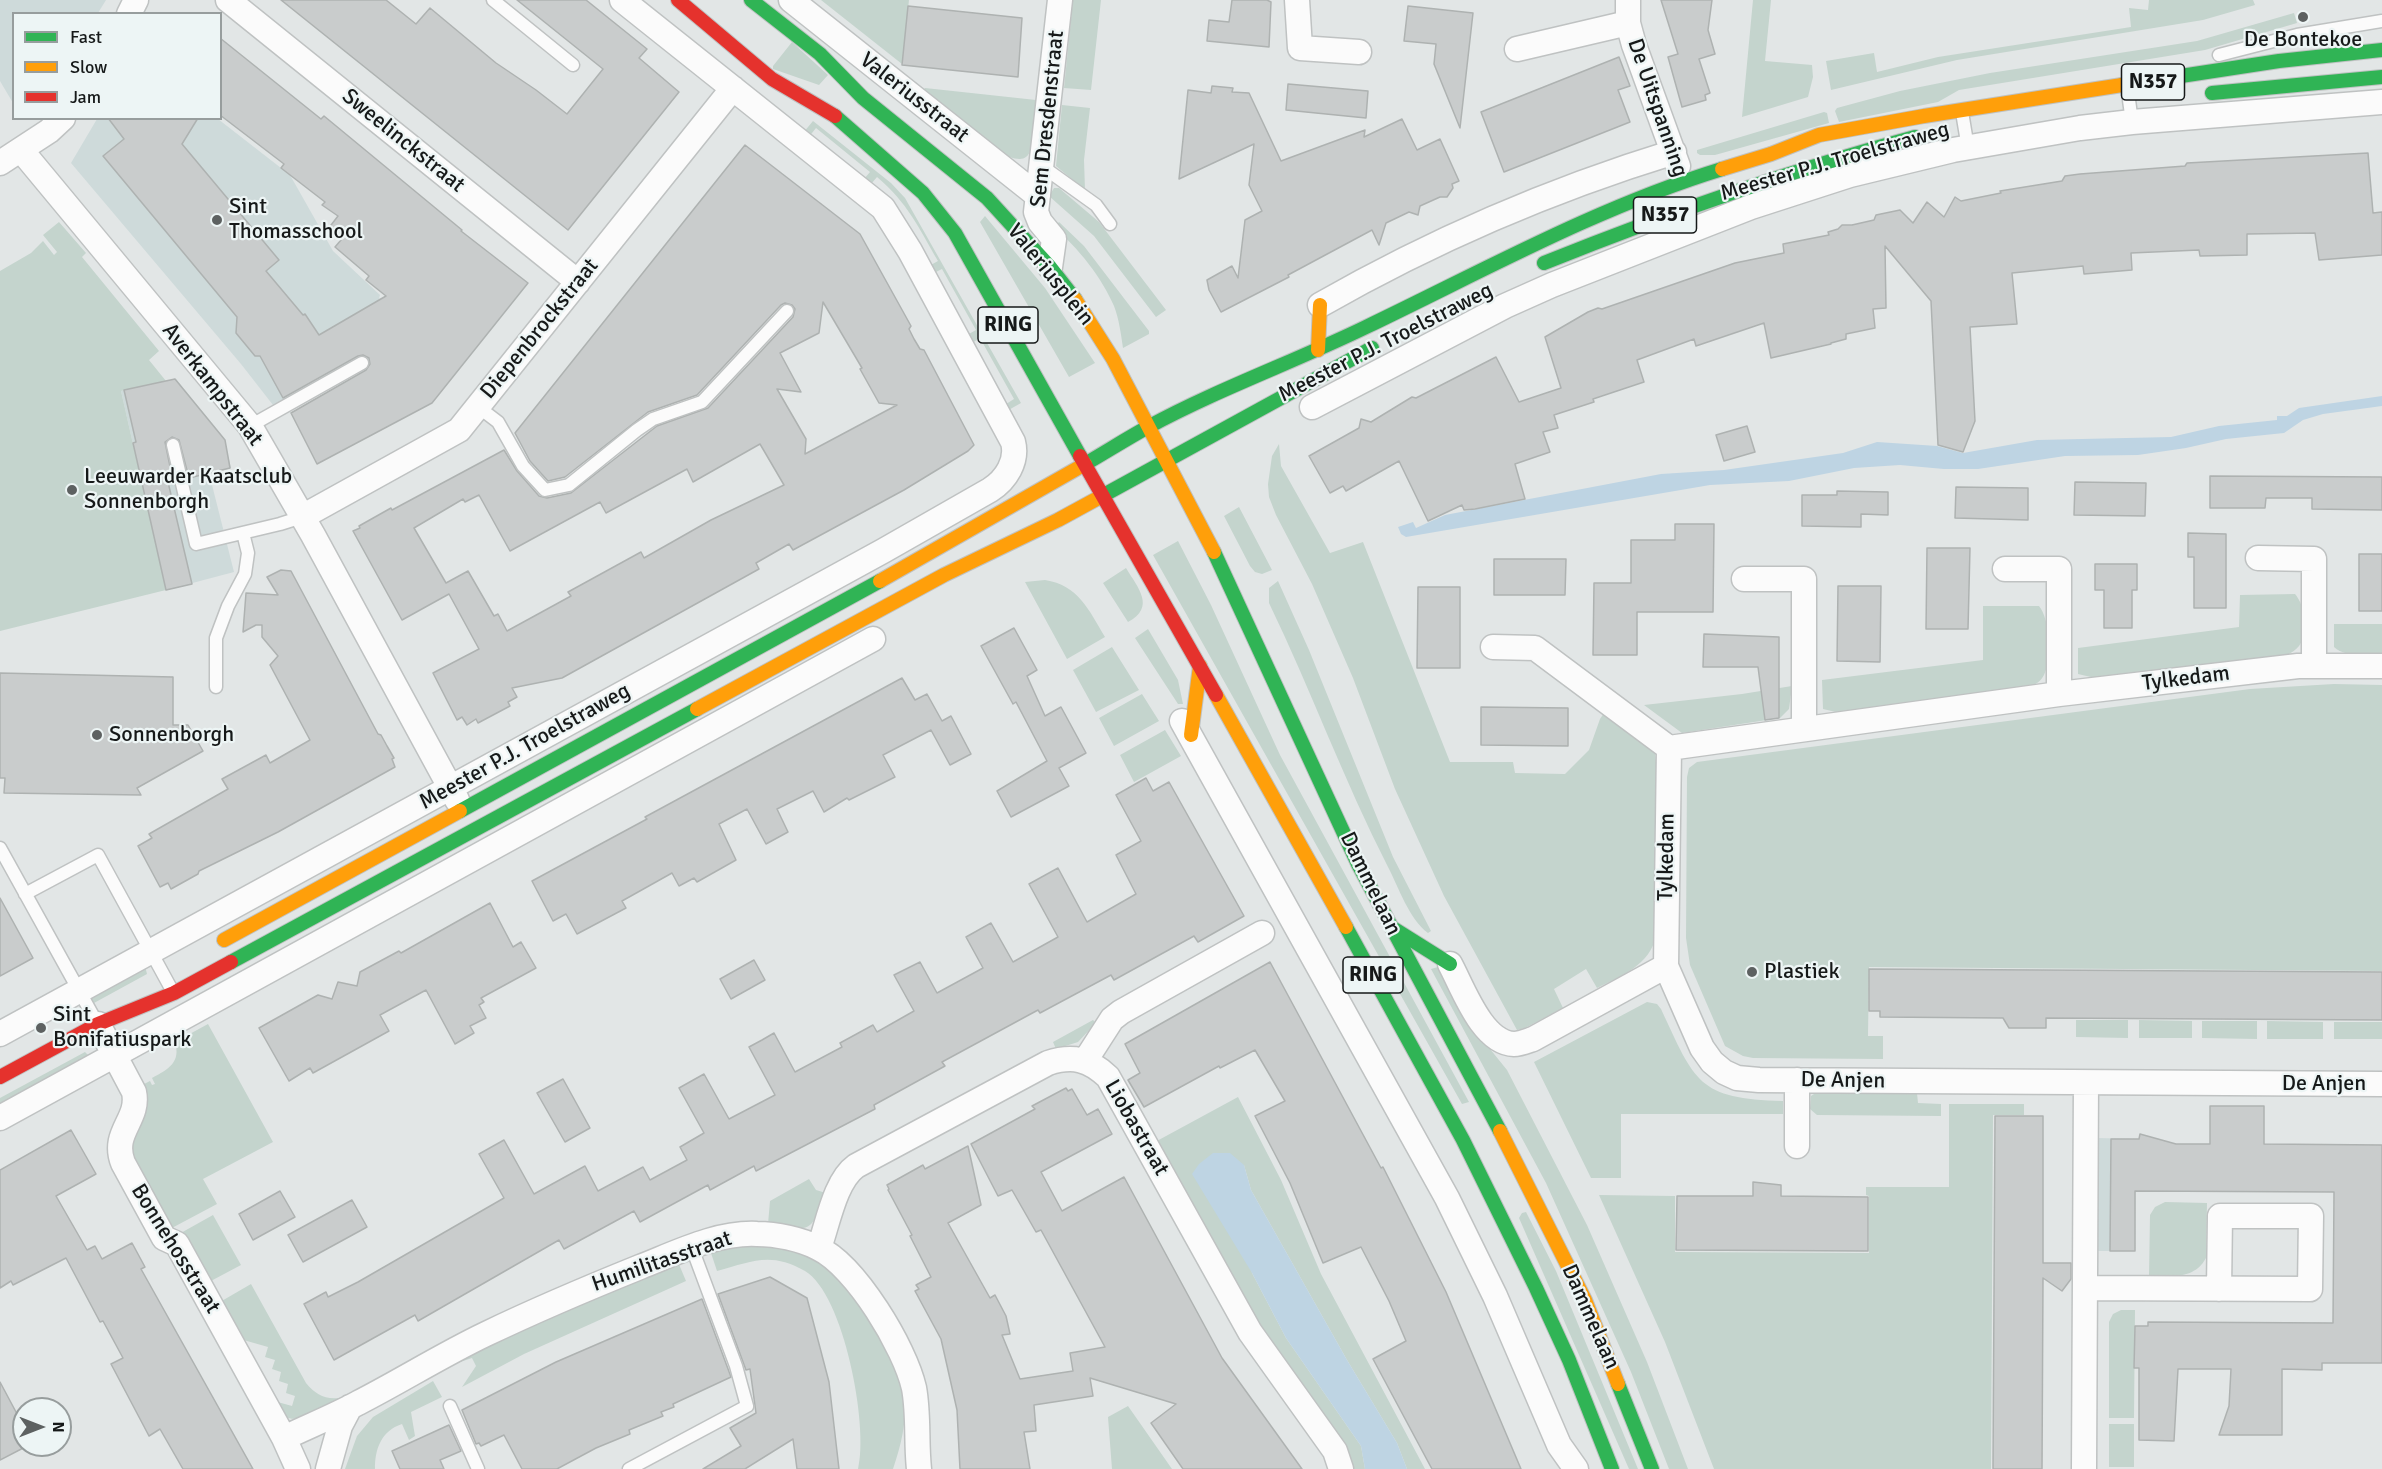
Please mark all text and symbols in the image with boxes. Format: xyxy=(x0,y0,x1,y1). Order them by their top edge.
marker: De Bontekoe xyxy=(2296,10,2310,24)
legend xyxy=(12,12,222,120)
text: Fast xyxy=(70,26,102,48)
place label: De Bontekoe xyxy=(2244,27,2362,53)
street label: Sem Dresdenstraat xyxy=(1026,29,1070,209)
street label: De Uitspanning xyxy=(1621,35,1693,181)
street label: Valeriusstraat xyxy=(854,47,974,149)
text: Slow xyxy=(70,56,107,78)
road number: N357 xyxy=(2122,64,2184,100)
street label: Sweelinckstraat xyxy=(336,83,470,199)
text: Jam xyxy=(70,86,101,108)
street label: Meester P.J. Troelstraweg xyxy=(1718,117,1952,207)
place label: Sint Thomasschool xyxy=(229,194,363,246)
road number: N357 xyxy=(1634,197,1696,233)
marker: Sint Thomasschool xyxy=(210,213,224,227)
street label: Valeriusplein xyxy=(1001,219,1099,331)
street label: Diepenbrockstraat xyxy=(475,253,605,405)
street label: Meester P.J. Troelstraweg xyxy=(1274,277,1498,409)
road number: RING xyxy=(978,307,1038,343)
street label: Averkampstraat xyxy=(156,318,268,452)
place label: Leeuwarder Kaatsclub Sonnenborgh xyxy=(84,464,292,516)
marker: Leeuwarder Kaatsclub Sonnenborgh xyxy=(65,483,79,497)
street label: Tylkedam xyxy=(2141,661,2231,697)
street label: Meester P.J. Troelstraweg xyxy=(415,678,635,816)
place label: Sonnenborgh xyxy=(109,722,234,748)
marker: Sonnenborgh xyxy=(90,728,104,742)
street label: Tylkedam xyxy=(1653,813,1681,901)
street label: Dammelaan xyxy=(1334,828,1406,940)
road number: RING xyxy=(1343,957,1403,993)
place label: Plastiek xyxy=(1764,959,1840,985)
marker: Plastiek xyxy=(1745,965,1759,979)
place label: Sint Bonifatiuspark xyxy=(53,1002,191,1054)
marker: Sint Bonifatiuspark xyxy=(34,1021,48,1035)
street label: De Anjen xyxy=(1800,1067,1886,1095)
street label: De Anjen xyxy=(2282,1071,2366,1097)
street label: Liobastraat xyxy=(1098,1075,1174,1181)
street label: Bonnehosstraat xyxy=(125,1179,225,1319)
street label: Humilitasstraat xyxy=(589,1226,735,1298)
street label: Dammelaan xyxy=(1555,1260,1625,1374)
north arrow xyxy=(12,1397,72,1457)
text: N xyxy=(48,1421,68,1433)

